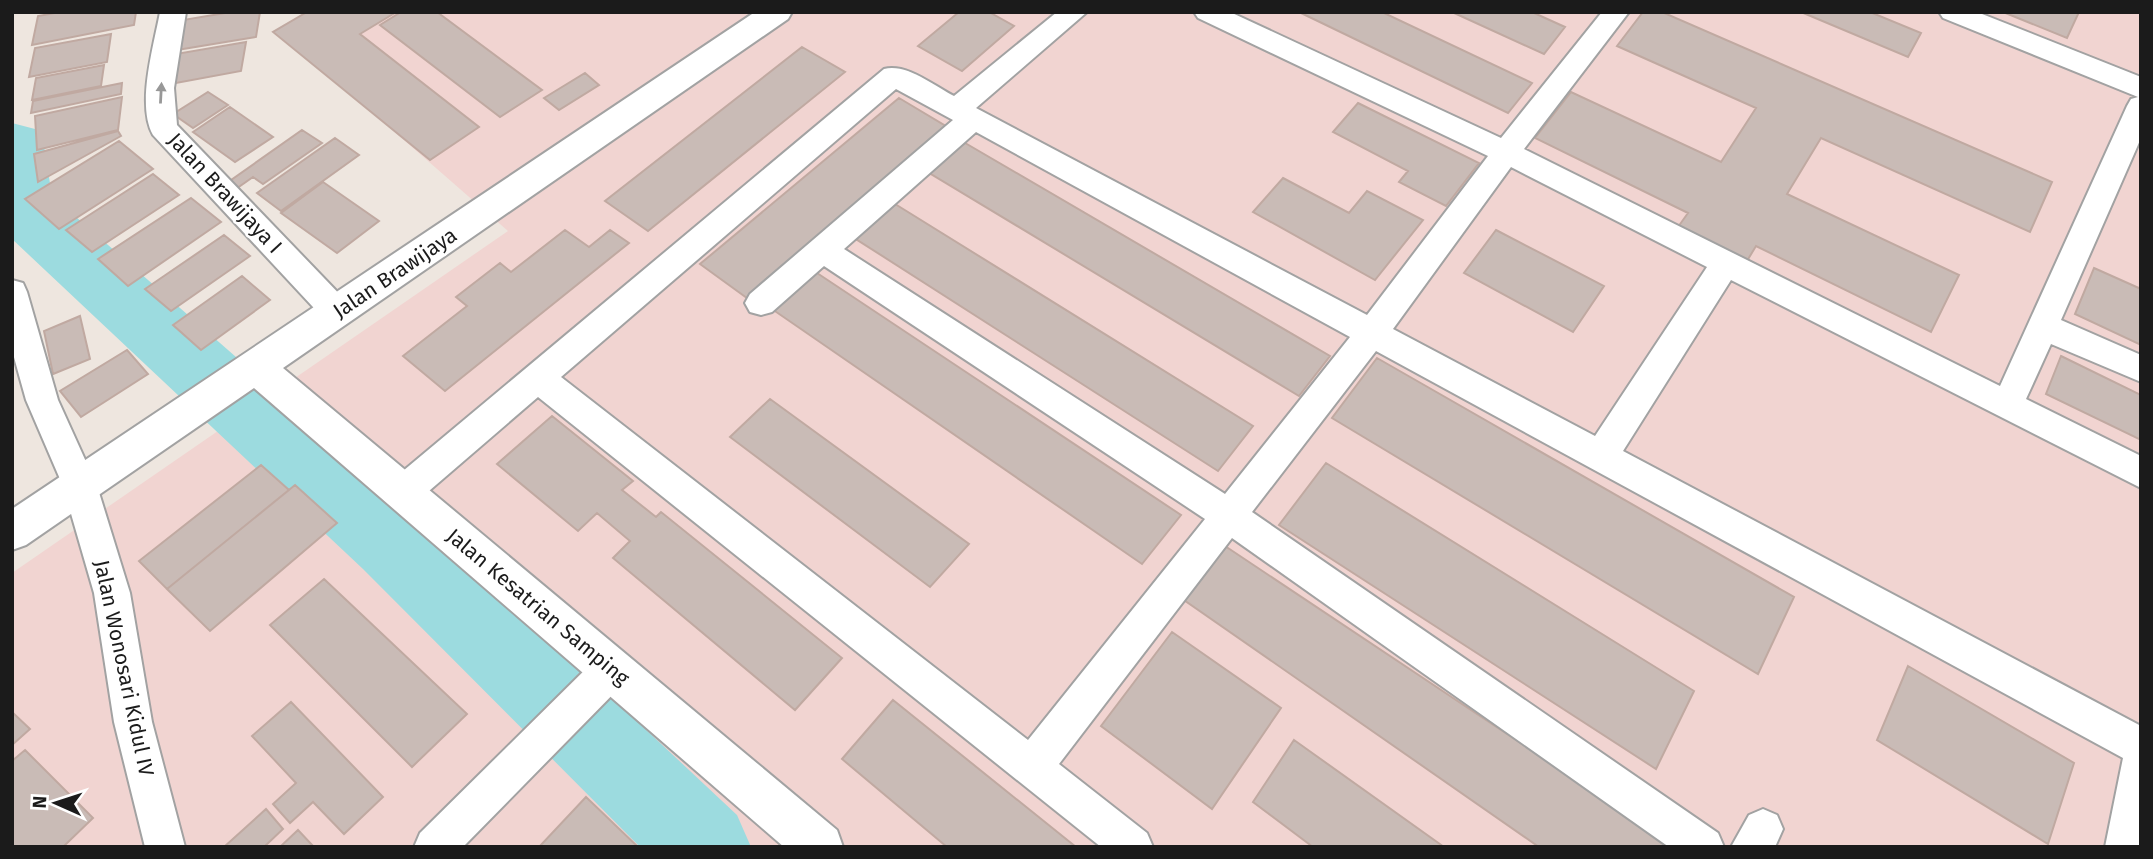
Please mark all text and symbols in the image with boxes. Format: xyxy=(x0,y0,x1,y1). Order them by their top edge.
one-way arrow xyxy=(155,82,166,104)
street label: Jalan Brawijaya I xyxy=(162,127,288,259)
street label: Jalan Brawijaya xyxy=(328,222,462,324)
street label: Jalan Kesatrian Samping xyxy=(441,523,635,691)
street label: Jalan Wonosari Kidul IV xyxy=(88,558,160,779)
north arrow xyxy=(21,768,91,838)
text: N xyxy=(28,795,51,809)

